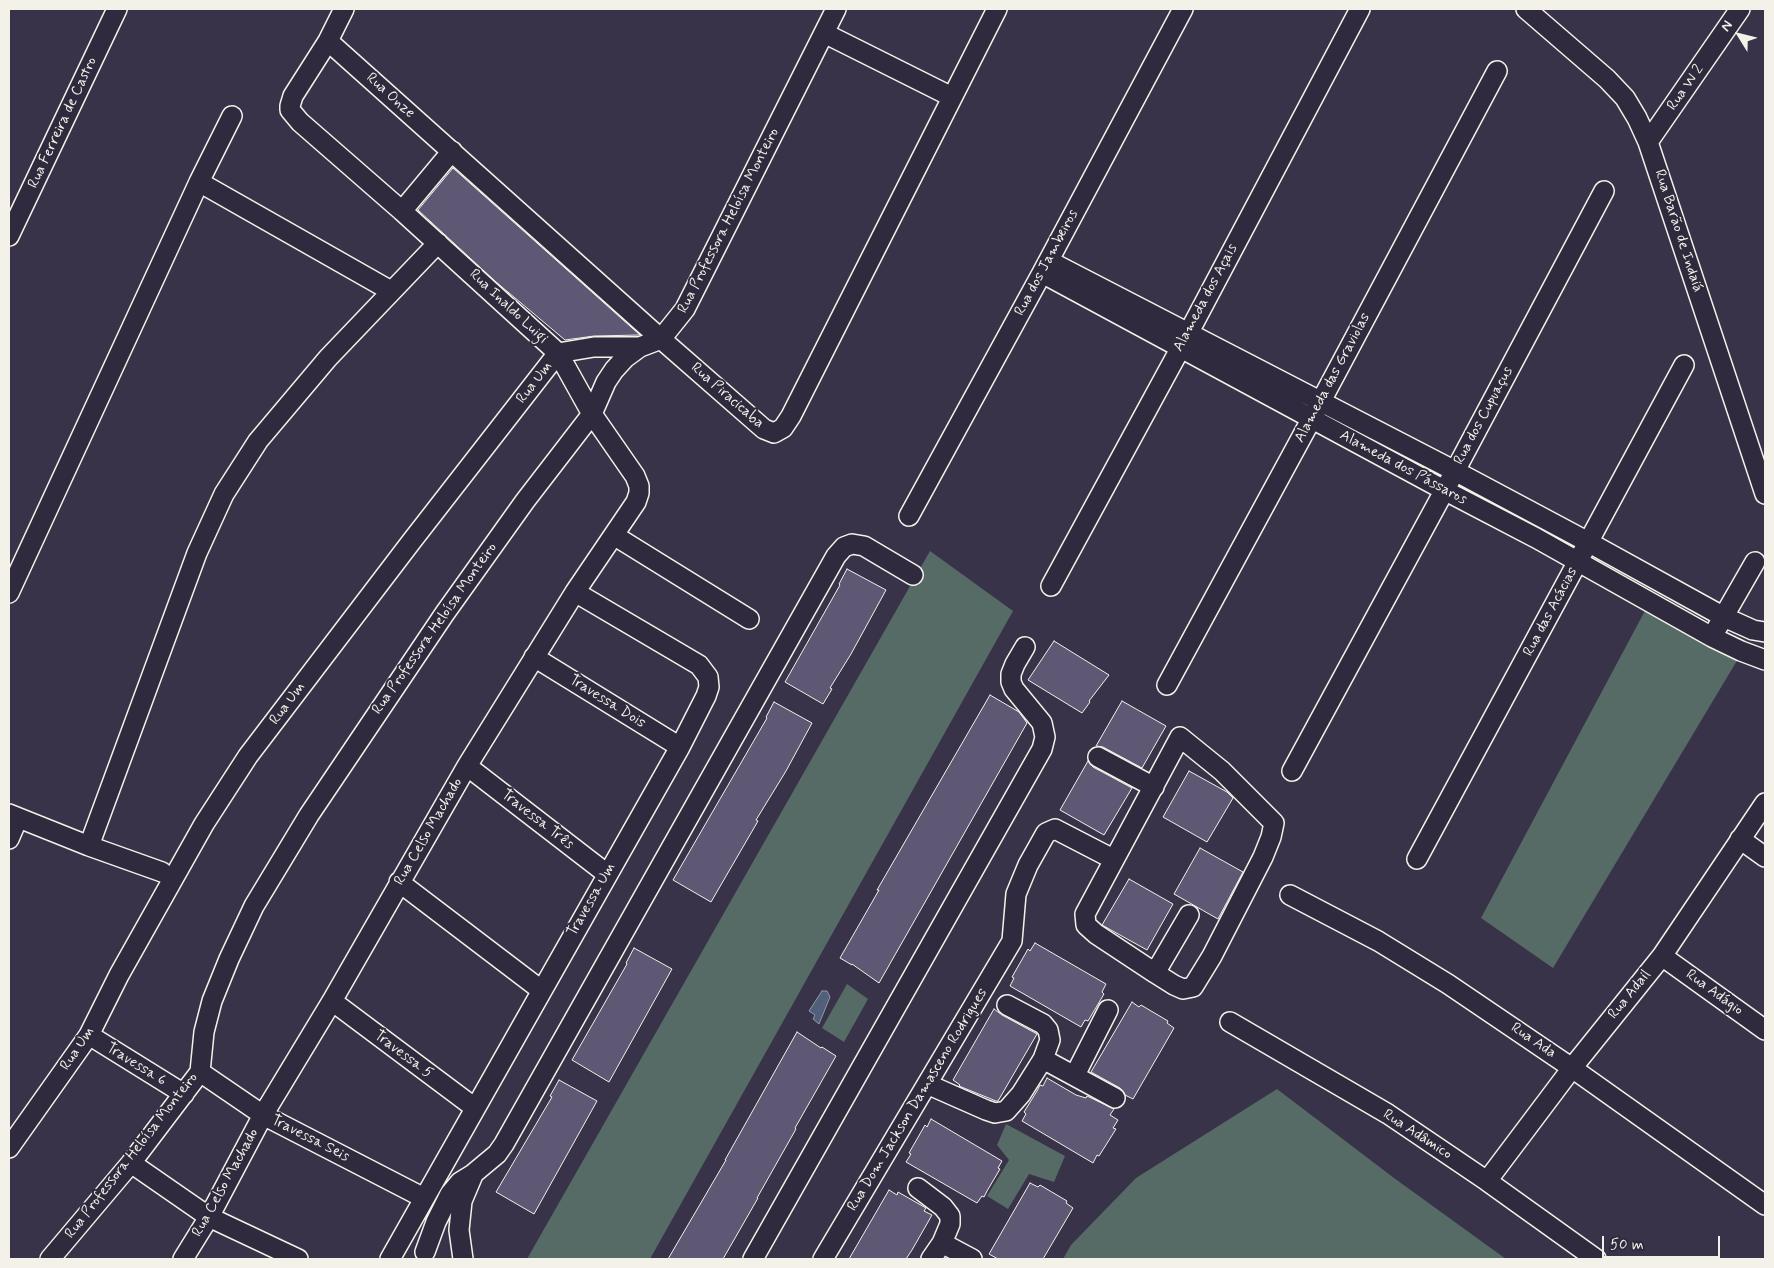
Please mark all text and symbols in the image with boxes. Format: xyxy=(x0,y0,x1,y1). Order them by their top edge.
north arrow xyxy=(1714,10,1764,60)
text: N xyxy=(1717,17,1737,35)
street label: Rua Ferreira de Castro xyxy=(25,55,101,191)
street label: Rua W 2 xyxy=(1664,62,1708,114)
street label: Rua Onze xyxy=(362,69,418,123)
street label: Rua Professora Heloísa Monteiro xyxy=(674,125,784,317)
street label: Rua Barão de Indaiá xyxy=(1650,168,1706,294)
street label: Rua dos Jambeiros xyxy=(1011,207,1083,319)
street label: Alameda dos Açais xyxy=(1170,241,1242,355)
street label: Rua Inaldo Luigi xyxy=(465,266,551,348)
street label: Alameda das Graviolas xyxy=(1291,310,1375,446)
street label: Rua Um xyxy=(513,358,557,408)
street label: Rua Piracicaba xyxy=(687,359,767,433)
street label: Rua dos Cupuaçus xyxy=(1450,364,1518,468)
street label: Alameda dos Pássaros xyxy=(1336,427,1470,509)
street label: Rua Professora Heloísa Monteiro xyxy=(369,540,501,718)
street label: Rua das Acácias xyxy=(1520,564,1582,660)
street label: Travessa Dois xyxy=(565,671,649,733)
street label: Rua Um xyxy=(266,679,310,729)
street label: Rua Celso Machado xyxy=(391,775,467,889)
street label: Travessa Três xyxy=(497,786,577,854)
street label: Travessa Um xyxy=(564,860,620,940)
street label: Rua Adágio xyxy=(1682,966,1746,1020)
street label: Rua Adail xyxy=(1605,967,1655,1023)
street label: Rua Dom Jackson Damasceno Rodrigues xyxy=(844,985,992,1215)
street label: Rua Ada xyxy=(1507,1019,1559,1063)
street label: Rua Um xyxy=(57,1024,99,1074)
street label: Travessa 5 xyxy=(370,1027,436,1083)
street label: Travessa 6 xyxy=(103,1039,169,1091)
street label: Rua Professora Heloísa Monteiro xyxy=(62,1070,202,1242)
street label: Rua Adâmico xyxy=(1379,1106,1455,1164)
street label: Travessa Seis xyxy=(268,1112,352,1166)
street label: Rua Celso Machado xyxy=(189,1126,263,1240)
scale bar xyxy=(1604,1226,1722,1258)
text: 50 m xyxy=(1610,1235,1644,1255)

